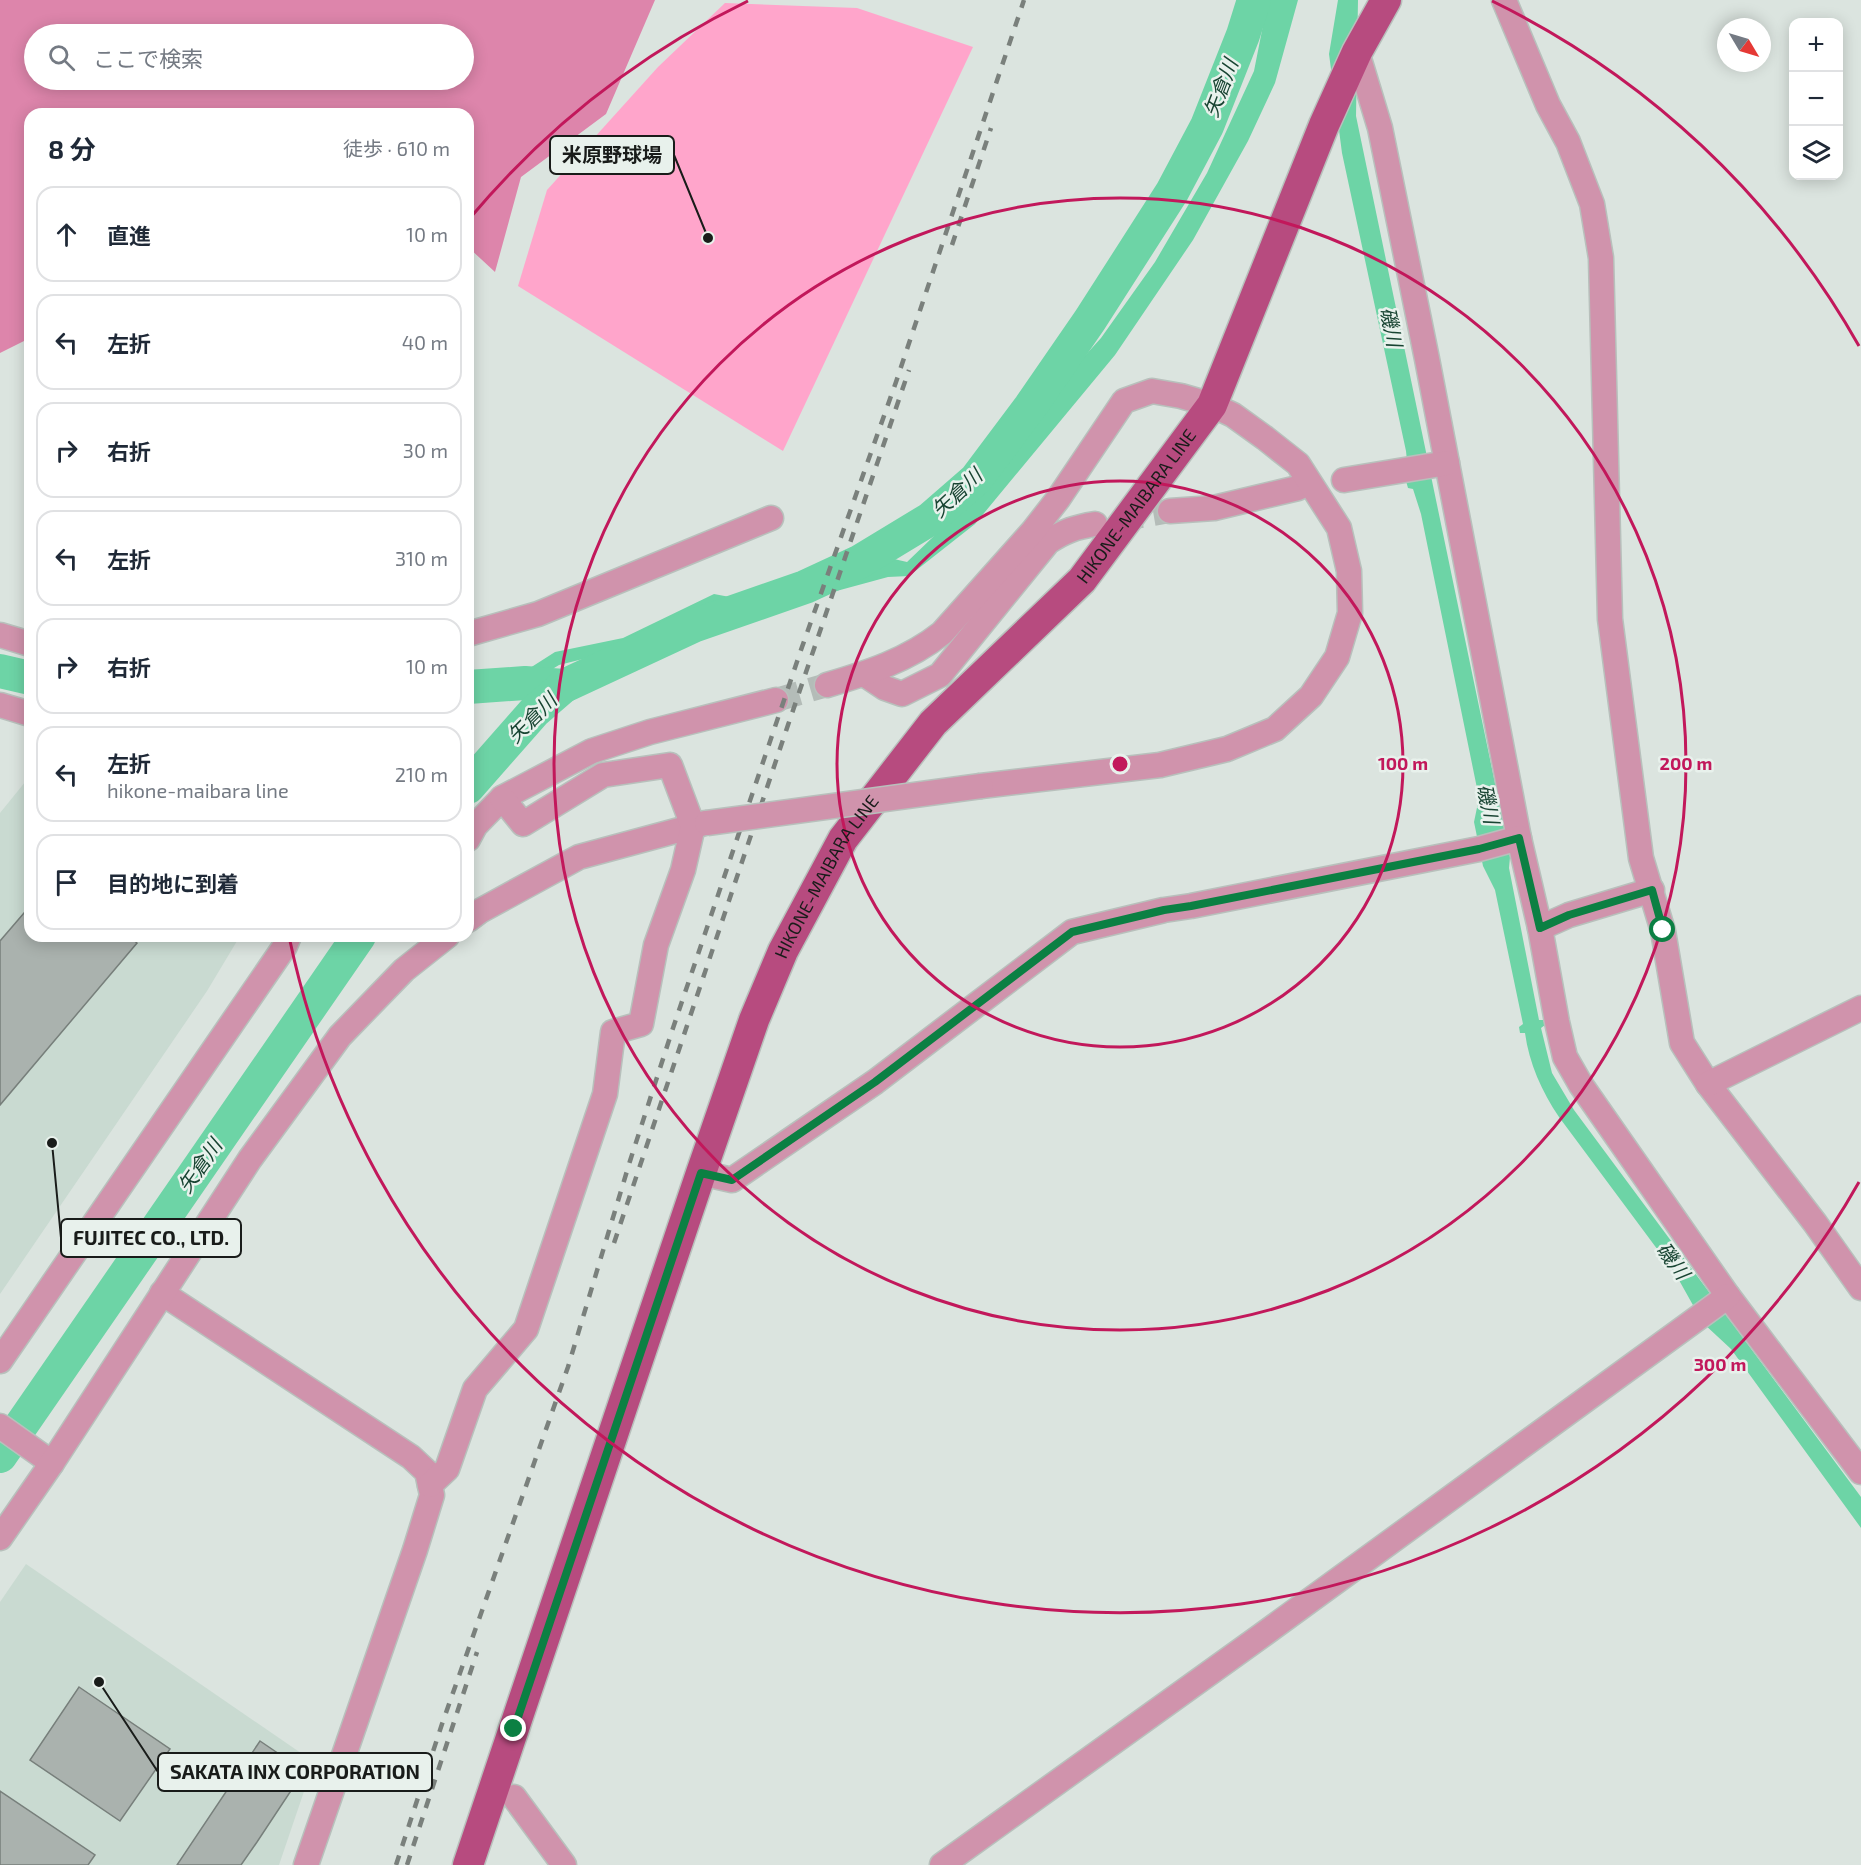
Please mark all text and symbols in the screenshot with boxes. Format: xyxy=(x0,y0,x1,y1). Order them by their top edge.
north arrow xyxy=(1717,18,1771,72)
map controls xyxy=(1789,18,1843,180)
button: + xyxy=(1789,18,1843,72)
search box xyxy=(24,24,474,90)
icon: search xyxy=(45,41,78,74)
text: ここで検索 xyxy=(93,45,203,71)
water label: 矢倉川 xyxy=(1198,53,1243,120)
button: − xyxy=(1789,72,1843,126)
button: layers xyxy=(1789,126,1843,180)
text: 8 分 xyxy=(48,133,96,164)
text: 徒歩 · 610 m xyxy=(343,136,450,160)
callout: 米原野球場 xyxy=(550,136,674,174)
text: 米原野球場 xyxy=(562,142,662,166)
icon: ahead xyxy=(50,218,83,251)
text: 直進 xyxy=(107,222,151,248)
text: 10 m xyxy=(406,222,448,246)
water label: 磯川 xyxy=(1376,305,1408,351)
icon: left xyxy=(50,326,83,359)
text: 左折 xyxy=(107,330,151,356)
text: 40 m xyxy=(402,330,448,354)
street label: HIKONE-MAIBARA LINE xyxy=(1071,424,1200,587)
icon: right xyxy=(50,434,83,467)
text: 右折 xyxy=(107,438,151,464)
text: 30 m xyxy=(403,438,448,462)
water label: 矢倉川 xyxy=(926,462,988,522)
icon: left xyxy=(50,542,83,575)
text: 左折 xyxy=(107,546,151,572)
text: 310 m xyxy=(395,546,448,570)
icon: right xyxy=(50,650,83,683)
text: 右折 xyxy=(107,654,151,680)
text: 10 m xyxy=(406,654,448,678)
water label: 矢倉川 xyxy=(502,686,562,747)
text: 左折 xyxy=(107,750,151,776)
text: 100 m xyxy=(1378,752,1428,774)
text: 200 m xyxy=(1660,752,1712,774)
centre of rings xyxy=(1110,754,1130,774)
icon: left xyxy=(50,758,83,791)
text: 210 m xyxy=(395,762,448,786)
text: hikone-maibara line xyxy=(107,778,289,802)
water label: 磯川 xyxy=(1473,782,1505,828)
street label: HIKONE-MAIBARA LINE xyxy=(769,790,883,962)
icon: arrive xyxy=(50,866,83,899)
text: 目的地に到着 xyxy=(107,870,239,896)
route start xyxy=(1649,916,1675,942)
water label: 矢倉川 xyxy=(172,1132,227,1197)
callout: FUJITEC CO., LTD. xyxy=(61,1219,241,1257)
text: FUJITEC CO., LTD. xyxy=(73,1225,229,1249)
water label: 磯川 xyxy=(1652,1237,1696,1285)
text: 300 m xyxy=(1694,1353,1746,1375)
route end xyxy=(500,1715,526,1741)
callout: SAKATA INX CORPORATION xyxy=(158,1753,432,1791)
text: SAKATA INX CORPORATION xyxy=(170,1759,420,1783)

